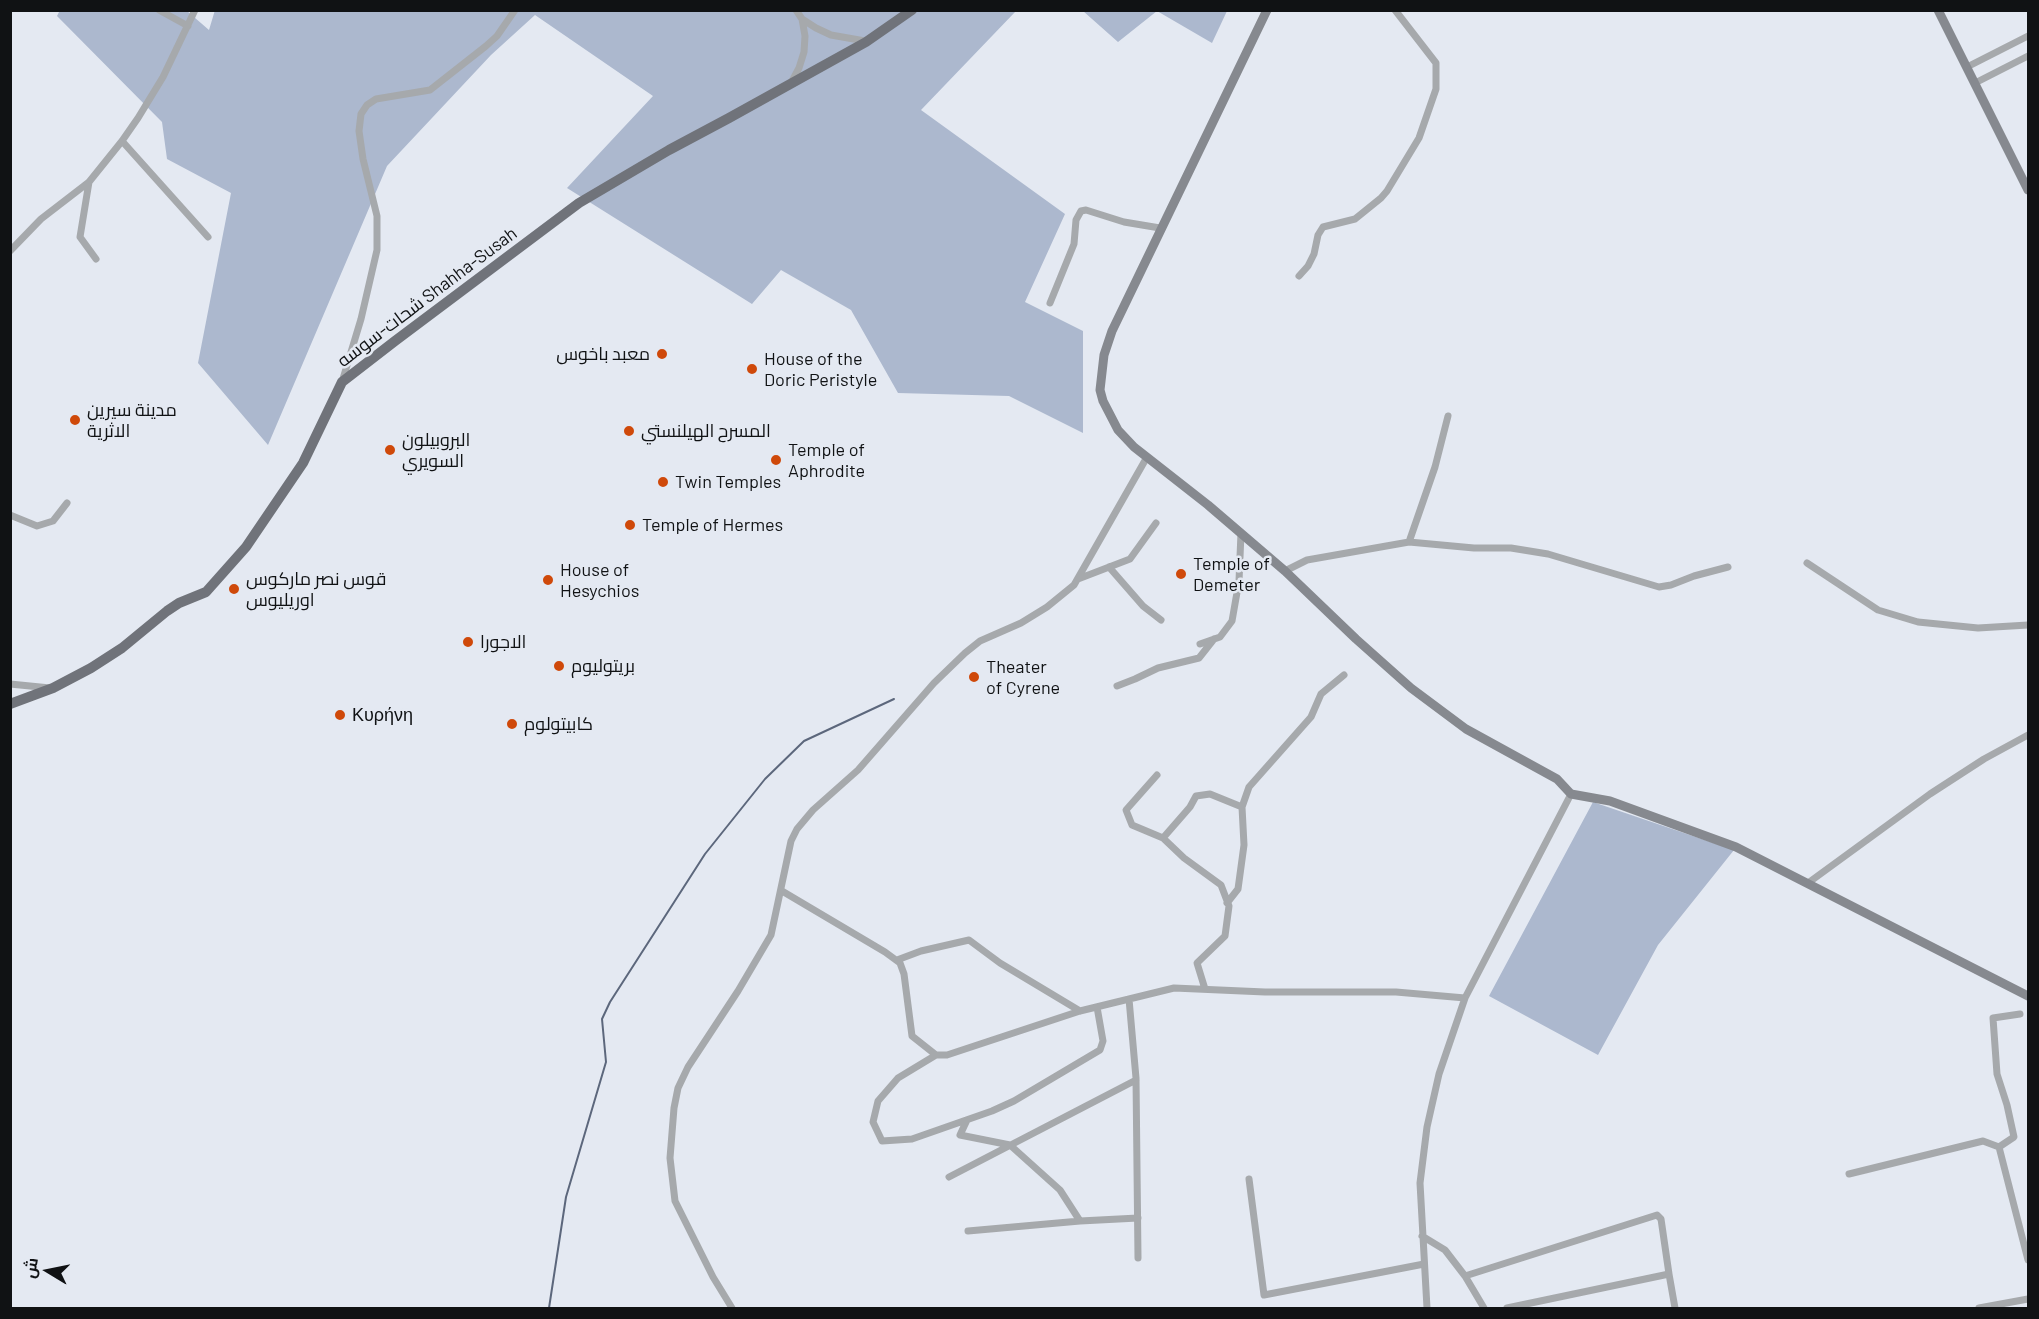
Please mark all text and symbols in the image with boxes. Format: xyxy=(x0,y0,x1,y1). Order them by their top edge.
street label: شحات-سوسه Shahha-Susah xyxy=(333,222,521,372)
place label: معبد باخوس xyxy=(556,343,650,365)
marker: معبد باخوس xyxy=(655,347,669,361)
place label: House of the Doric Peristyle xyxy=(764,348,877,391)
marker: House of the Doric Peristyle xyxy=(745,362,759,376)
place label: مدينة سيرين الاثرية xyxy=(87,399,177,442)
marker: مدينة سيرين الاثرية xyxy=(68,413,82,427)
place label: المسرح الهيلنستي xyxy=(641,420,771,442)
marker: المسرح الهيلنستي xyxy=(622,424,636,438)
place label: البروبيلون السويري xyxy=(402,429,470,472)
place label: Temple of Aphrodite xyxy=(788,439,865,482)
marker: البروبيلون السويري xyxy=(383,443,397,457)
marker: Temple of Aphrodite xyxy=(769,453,783,467)
place label: Twin Temples xyxy=(675,471,781,493)
marker: Twin Temples xyxy=(656,475,670,489)
place label: Temple of Hermes xyxy=(642,514,783,536)
marker: Temple of Hermes xyxy=(623,518,637,532)
place label: Temple of Demeter xyxy=(1193,553,1270,596)
place label: House of Hesychios xyxy=(560,559,639,602)
marker: Temple of Demeter xyxy=(1174,567,1188,581)
place label: قوس نصر ماركوس اوريليوس xyxy=(246,568,386,610)
marker: House of Hesychios xyxy=(541,573,555,587)
marker: قوس نصر ماركوس اوريليوس xyxy=(227,582,241,596)
place label: الاجورا xyxy=(480,631,526,653)
marker: الاجورا xyxy=(461,635,475,649)
place label: بريتوليوم xyxy=(571,655,635,677)
place label: Theater of Cyrene xyxy=(986,656,1060,698)
marker: بريتوليوم xyxy=(552,659,566,673)
marker: Theater of Cyrene xyxy=(967,670,981,684)
place label: Κυρήνη xyxy=(352,704,413,726)
marker: Κυρήνη xyxy=(333,708,347,722)
place label: كابيتولوم xyxy=(524,713,593,735)
marker: كابيتولوم xyxy=(505,717,519,731)
north arrow xyxy=(18,1241,78,1301)
text: ش xyxy=(19,1256,41,1280)

